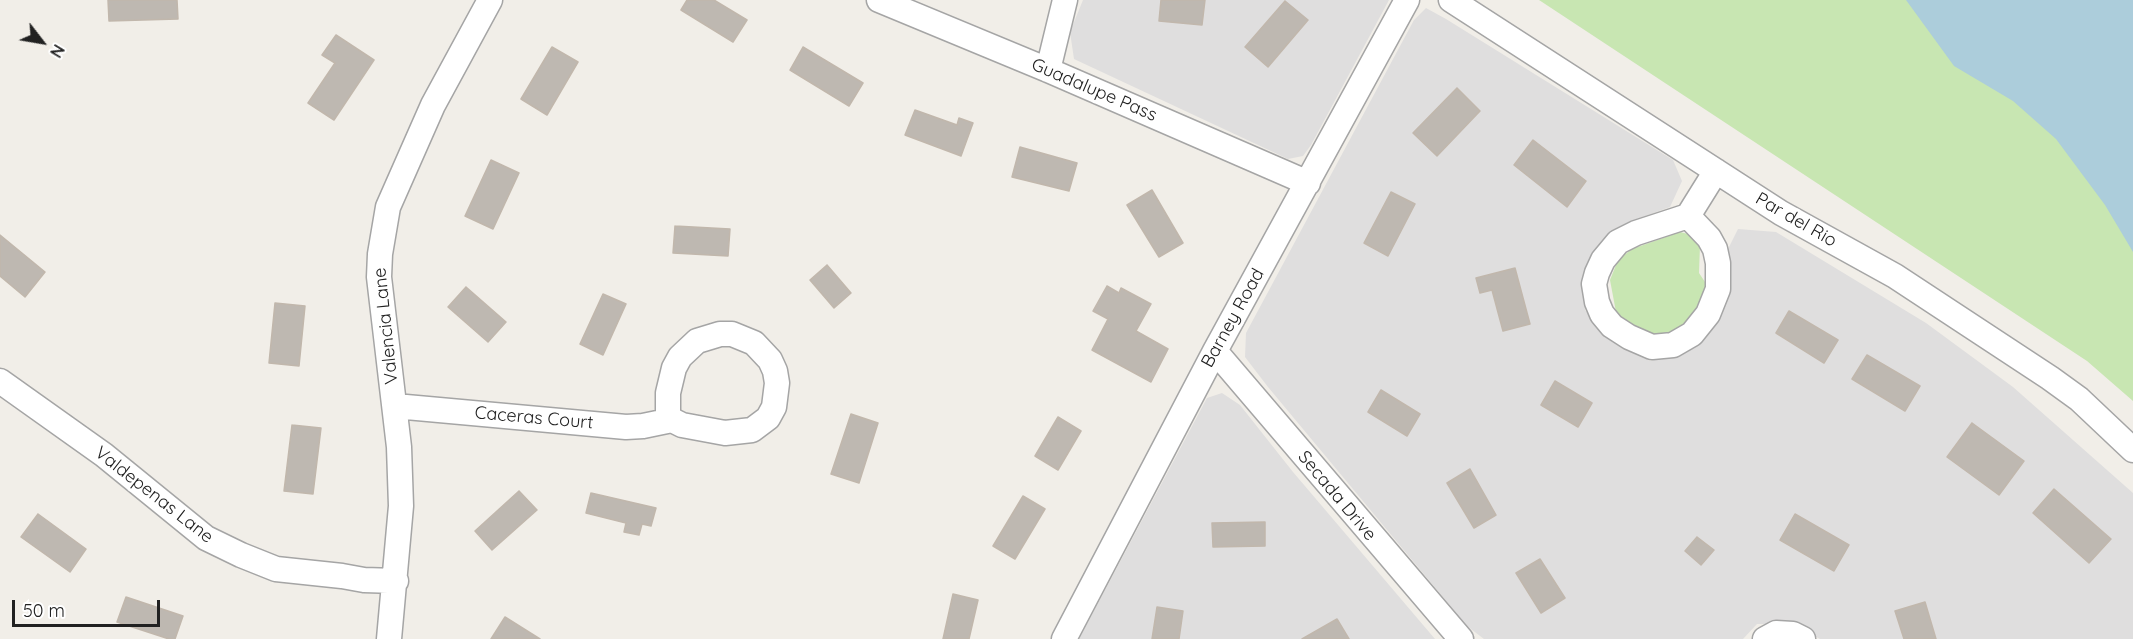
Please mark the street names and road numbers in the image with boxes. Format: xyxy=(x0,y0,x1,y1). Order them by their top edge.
street label: Guadalupe Pass xyxy=(1028,54,1160,126)
street label: Par del Rio xyxy=(1751,188,1841,252)
street label: Barney Road xyxy=(1197,265,1269,371)
street label: Valencia Lane xyxy=(369,267,403,385)
street label: Caceras Court xyxy=(474,402,594,434)
street label: Valdepenas Lane xyxy=(90,442,218,548)
street label: Secada Drive xyxy=(1293,447,1381,545)

